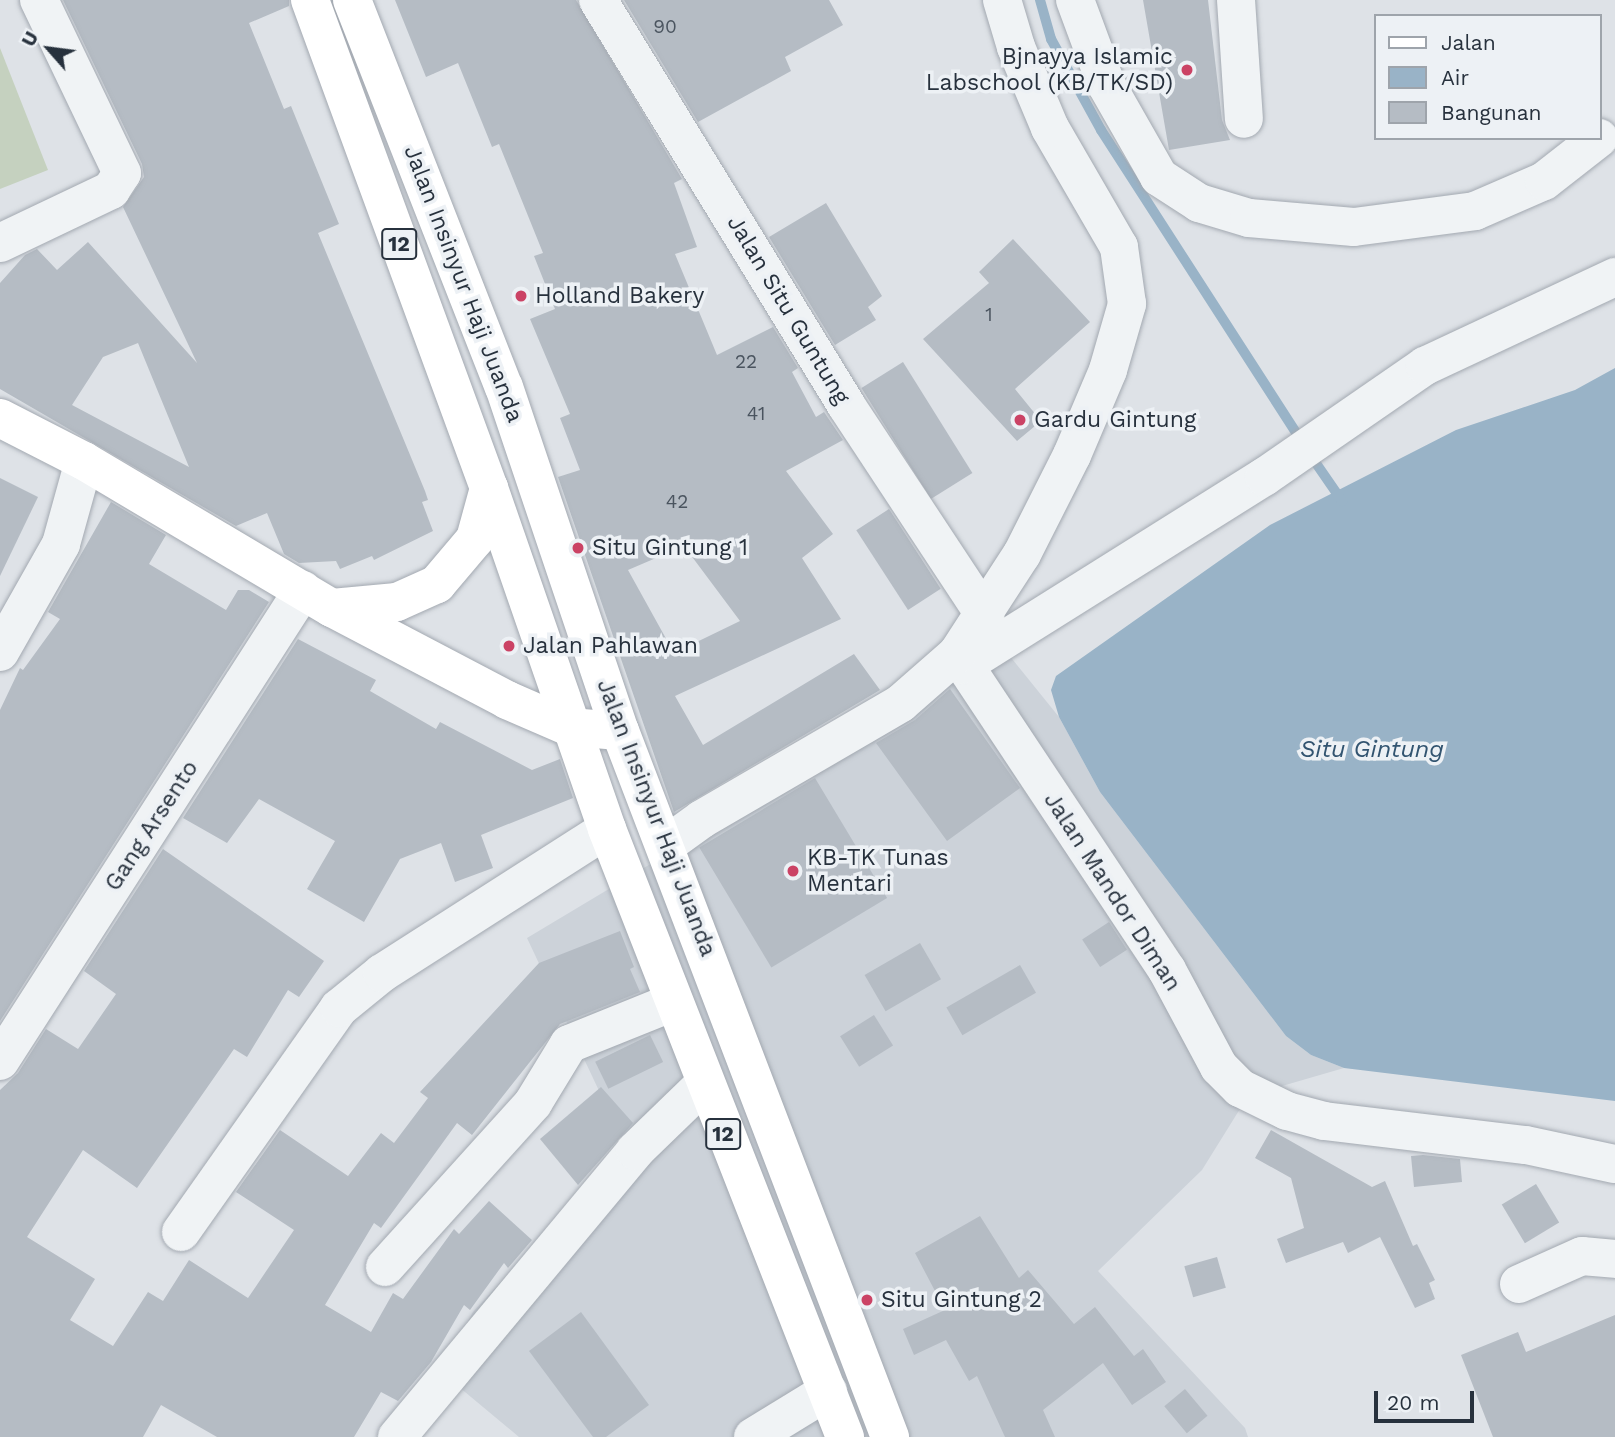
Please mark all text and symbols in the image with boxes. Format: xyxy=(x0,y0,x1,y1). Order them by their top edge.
north arrow xyxy=(14,14,84,84)
legend xyxy=(1374,14,1601,140)
house number: 90 xyxy=(653,16,677,38)
text: U xyxy=(17,28,43,50)
text: Jalan xyxy=(1441,30,1496,55)
place label: Bjnayya Islamic Labschool (KB/TK/SD) xyxy=(925,43,1173,97)
marker: Bjnayya Islamic Labschool (KB/TK/SD) xyxy=(1179,62,1195,78)
text: Air xyxy=(1441,65,1469,90)
text: Bangunan xyxy=(1441,100,1542,125)
street label: Jalan Insinyur Haji Juanda xyxy=(397,141,529,427)
street label: Jalan Situ Guntung xyxy=(721,211,855,409)
road number: 12 xyxy=(380,226,418,262)
place label: Holland Bakery xyxy=(535,282,704,310)
marker: Holland Bakery xyxy=(513,288,529,304)
house number: 1 xyxy=(985,304,993,326)
house number: 22 xyxy=(735,351,757,373)
house number: 41 xyxy=(747,403,765,425)
place label: Gardu Gintung xyxy=(1034,406,1196,434)
marker: Gardu Gintung xyxy=(1012,412,1028,428)
house number: 42 xyxy=(666,491,688,513)
place label: Situ Gintung 1 xyxy=(592,534,748,562)
marker: Situ Gintung 1 xyxy=(570,540,586,556)
place label: Jalan Pahlawan xyxy=(523,632,698,660)
marker: Jalan Pahlawan xyxy=(501,638,517,654)
street label: Jalan Insinyur Haji Juanda xyxy=(590,675,722,961)
water label: Situ Gintung xyxy=(1300,736,1444,764)
street label: Gang Arsento xyxy=(99,755,205,897)
street label: Jalan Mandor Diman xyxy=(1037,787,1187,997)
place label: KB-TK Tunas Mentari xyxy=(807,844,949,898)
marker: KB-TK Tunas Mentari xyxy=(785,863,801,879)
road number: 12 xyxy=(704,1116,742,1152)
place label: Situ Gintung 2 xyxy=(881,1286,1042,1314)
marker: Situ Gintung 2 xyxy=(859,1292,875,1308)
scale bar xyxy=(1377,1378,1477,1422)
text: 20 m xyxy=(1387,1390,1439,1415)

